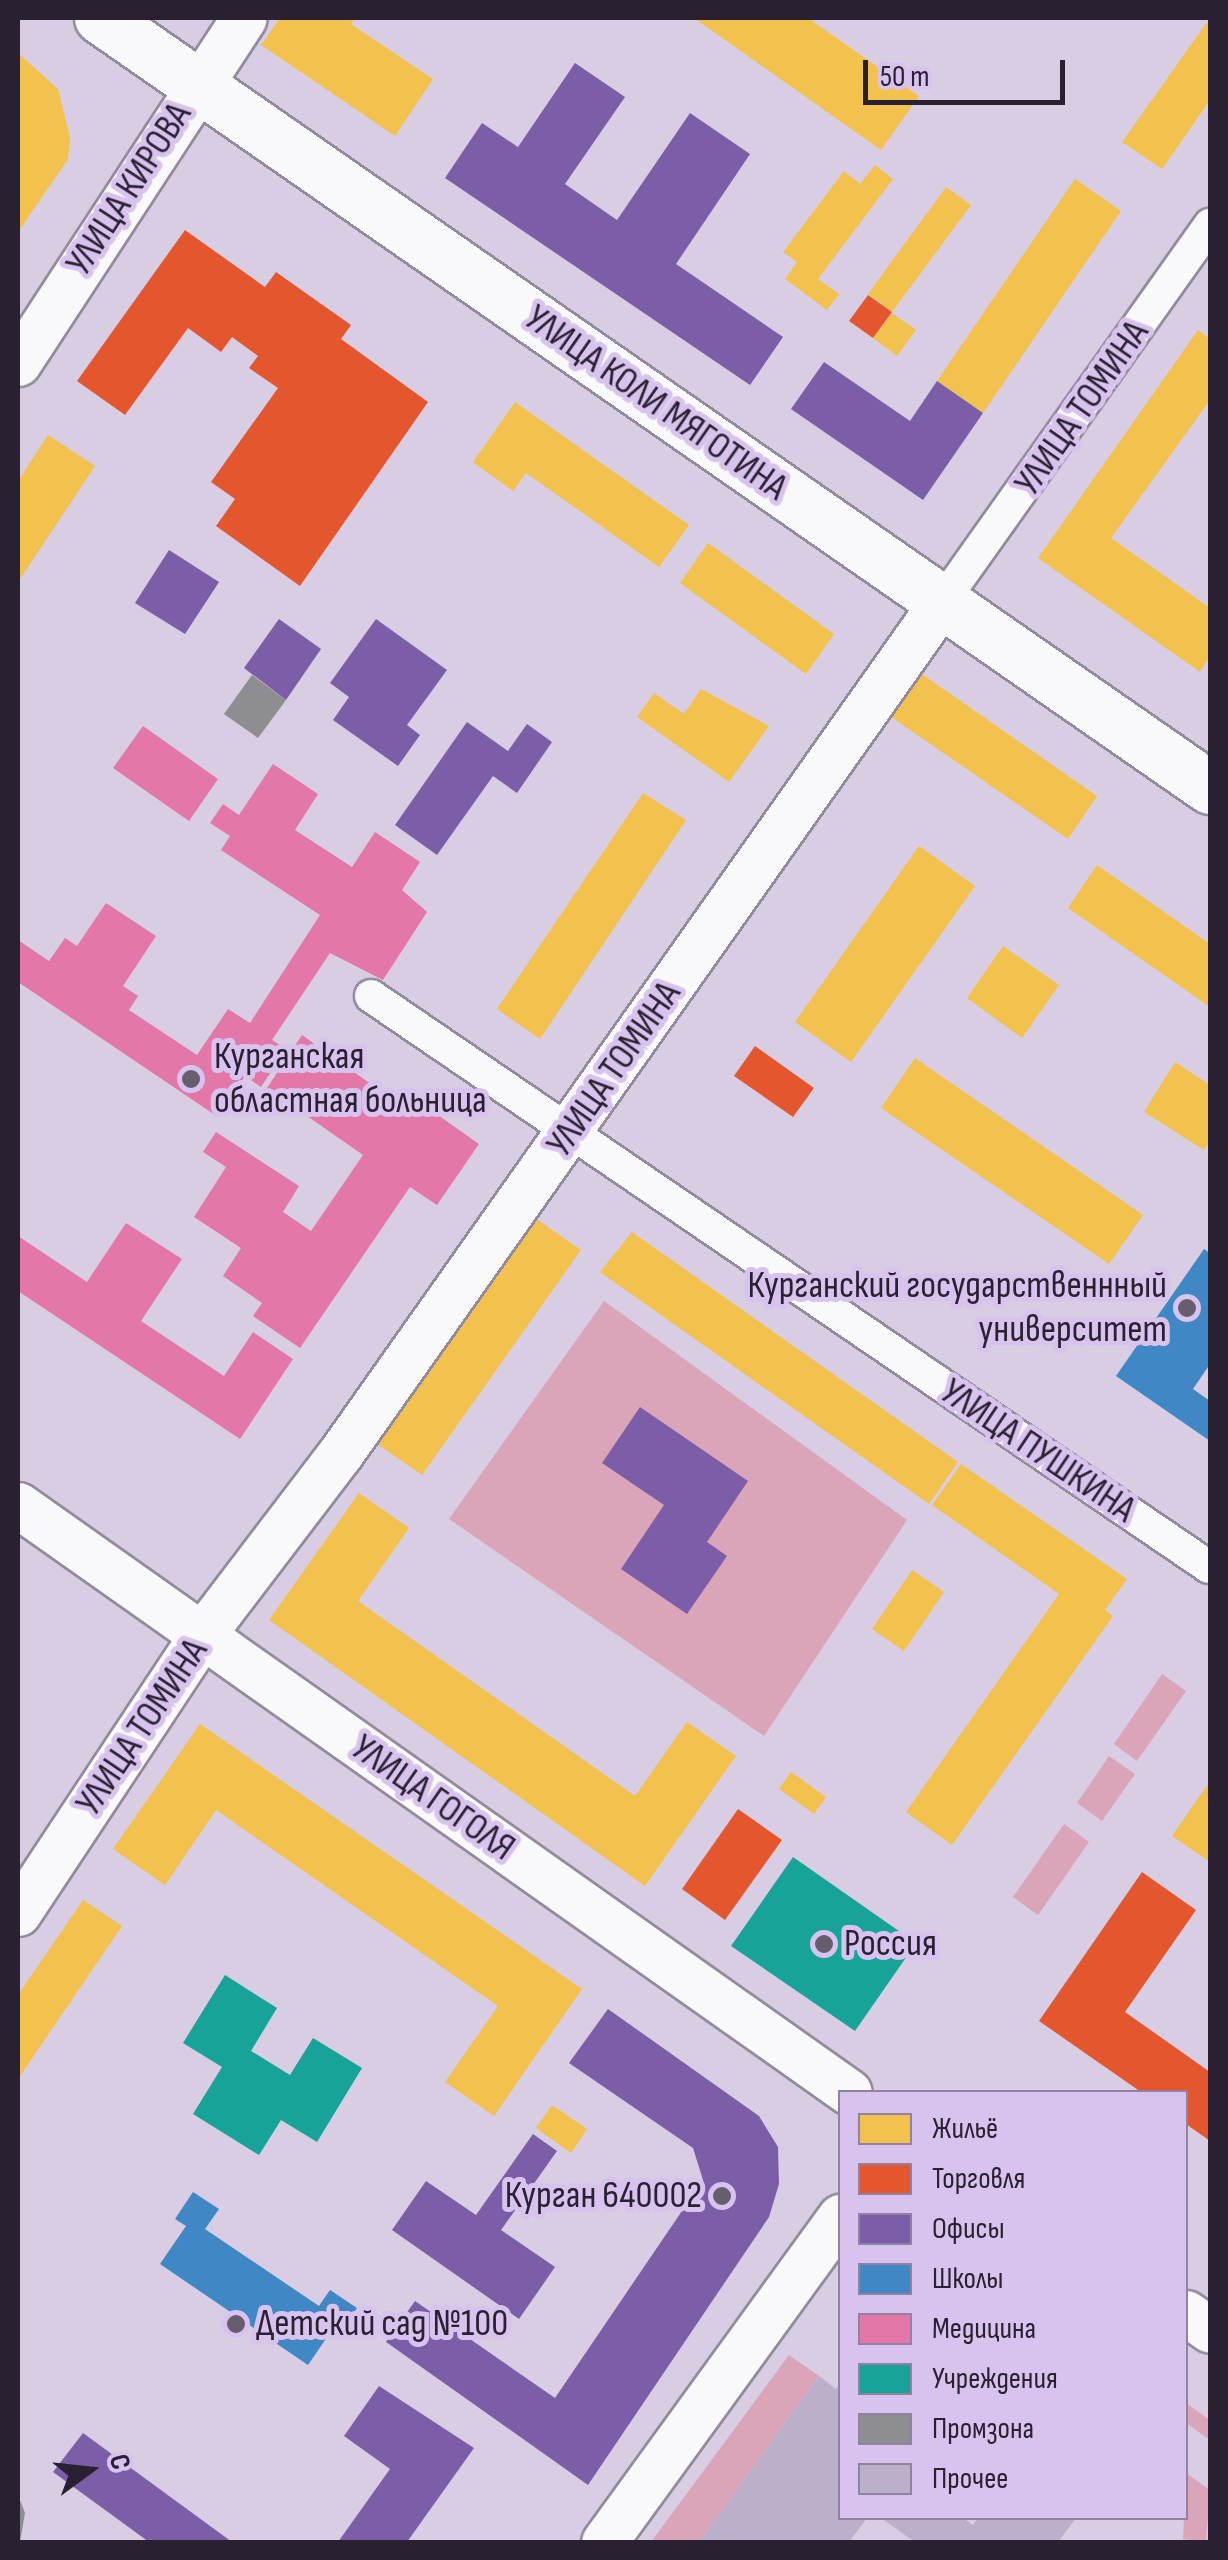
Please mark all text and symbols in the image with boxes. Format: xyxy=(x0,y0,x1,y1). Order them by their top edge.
scale bar xyxy=(868,40,1070,102)
text: 50 m xyxy=(880,59,929,95)
street label: УЛИЦА КИРОВА xyxy=(57,94,201,284)
street label: УЛИЦА КОЛИ МЯГОТИНА xyxy=(516,296,796,510)
street label: УЛИЦА ТОМИНА xyxy=(1005,312,1159,504)
street label: УЛИЦА ТОМИНА xyxy=(537,973,691,1165)
place label: Курганская областная больница xyxy=(214,1034,487,1124)
marker: Курганская областная больница xyxy=(178,1066,204,1092)
place label: Курганский государственнный университет xyxy=(747,1263,1167,1352)
marker: Курганский государственнный университет xyxy=(1176,1297,1198,1319)
street label: УЛИЦА ПУШКИНА xyxy=(932,1369,1144,1533)
street label: УЛИЦА ТОМИНА xyxy=(66,1630,218,1824)
street label: УЛИЦА ГОГОЛЯ xyxy=(343,1725,523,1871)
place label: Россия xyxy=(844,1921,937,1967)
marker: Россия xyxy=(813,1933,835,1955)
legend xyxy=(838,2090,1188,2520)
text: Жильё xyxy=(932,2111,998,2147)
text: Торговля xyxy=(932,2161,1025,2197)
place label: Курган 640002 xyxy=(505,2173,702,2219)
marker: Курган 640002 xyxy=(711,2185,733,2207)
text: Офисы xyxy=(932,2211,1005,2247)
text: Школы xyxy=(932,2261,1003,2297)
place label: Детский сад №100 xyxy=(256,2301,508,2347)
text: Медицина xyxy=(932,2311,1036,2347)
marker: Детский сад №100 xyxy=(225,2313,247,2335)
text: Учреждения xyxy=(932,2361,1058,2397)
text: Промзона xyxy=(932,2411,1034,2447)
north arrow xyxy=(40,2420,140,2520)
text: С xyxy=(102,2451,137,2473)
text: Прочее xyxy=(932,2461,1008,2497)

